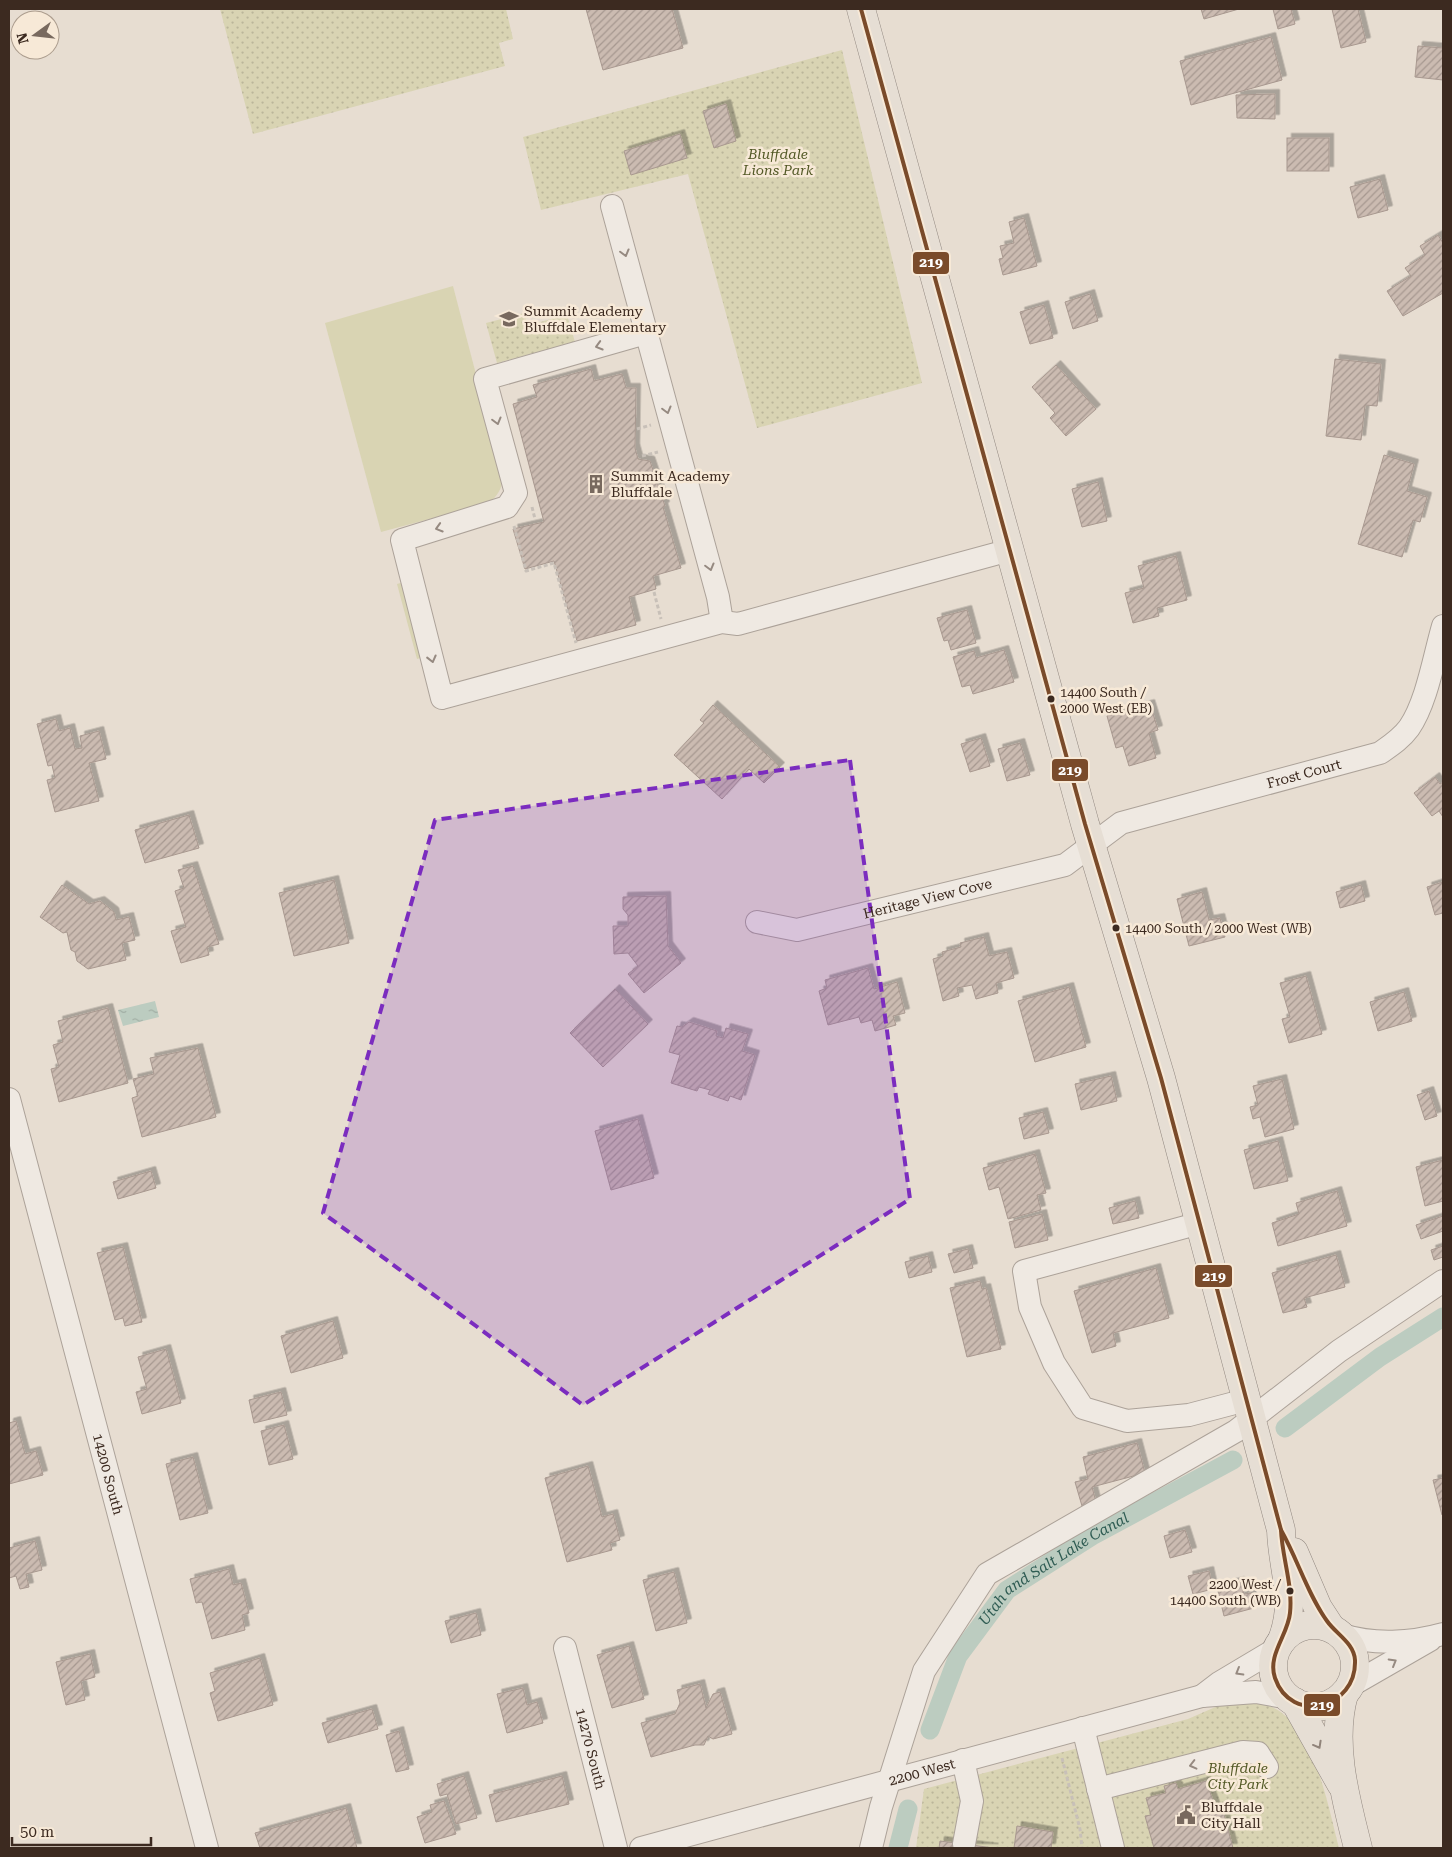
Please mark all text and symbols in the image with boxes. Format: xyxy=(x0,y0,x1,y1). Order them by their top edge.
north arrow xyxy=(10,10,60,60)
text: N xyxy=(13,31,32,46)
park label: Bluffdale Lions Park xyxy=(742,146,814,178)
one-way arrow xyxy=(619,248,630,257)
line badge: 219 xyxy=(912,251,950,275)
text: 219 xyxy=(919,254,943,270)
place label: Summit Academy Bluffdale Elementary xyxy=(524,303,667,335)
school or university icon: Summit Academy Bluffdale Elementary xyxy=(498,308,520,330)
one-way arrow xyxy=(595,340,604,351)
one-way arrow xyxy=(661,405,672,414)
one-way arrow xyxy=(491,417,501,425)
place label: Summit Academy Bluffdale xyxy=(611,468,731,500)
building icon: Summit Academy Bluffdale xyxy=(585,473,607,495)
one-way arrow xyxy=(435,523,443,533)
one-way arrow xyxy=(704,562,714,570)
one-way arrow xyxy=(427,655,437,663)
place label: 14400 South / 2000 West (EB) xyxy=(1060,685,1152,716)
marker: 14400 South / 2000 West (EB) xyxy=(1046,694,1056,704)
street label: Frost Court xyxy=(1265,756,1343,791)
line badge: 219 xyxy=(1051,758,1089,782)
text: 219 xyxy=(1058,762,1082,778)
street label: Heritage View Cove xyxy=(861,875,994,922)
place label: 14400 South / 2000 West (WB) xyxy=(1125,921,1312,936)
marker: 14400 South / 2000 West (WB) xyxy=(1111,923,1121,933)
line badge: 219 xyxy=(1194,1264,1233,1288)
text: 219 xyxy=(1202,1268,1226,1284)
street label: 14200 South xyxy=(90,1432,127,1516)
water label: Utah and Salt Lake Canal xyxy=(975,1509,1132,1629)
place label: 2200 West / 14400 South (WB) xyxy=(1170,1577,1282,1608)
marker: 2200 West / 14400 South (WB) xyxy=(1285,1586,1295,1596)
one-way arrow xyxy=(1388,1659,1397,1669)
one-way arrow xyxy=(1235,1665,1244,1675)
line badge: 219 xyxy=(1303,1693,1341,1717)
text: 219 xyxy=(1310,1697,1334,1713)
street label: 14270 South xyxy=(573,1706,609,1791)
one-way arrow xyxy=(1312,1740,1322,1749)
street label: 2200 West xyxy=(887,1755,957,1789)
one-way arrow xyxy=(1189,1759,1198,1769)
park label: Bluffdale City Park xyxy=(1207,1760,1269,1792)
place label: Bluffdale City Hall xyxy=(1201,1799,1262,1831)
public building icon: Bluffdale City Hall xyxy=(1175,1804,1197,1826)
scale bar xyxy=(12,1814,151,1846)
text: 50 m xyxy=(20,1823,55,1841)

